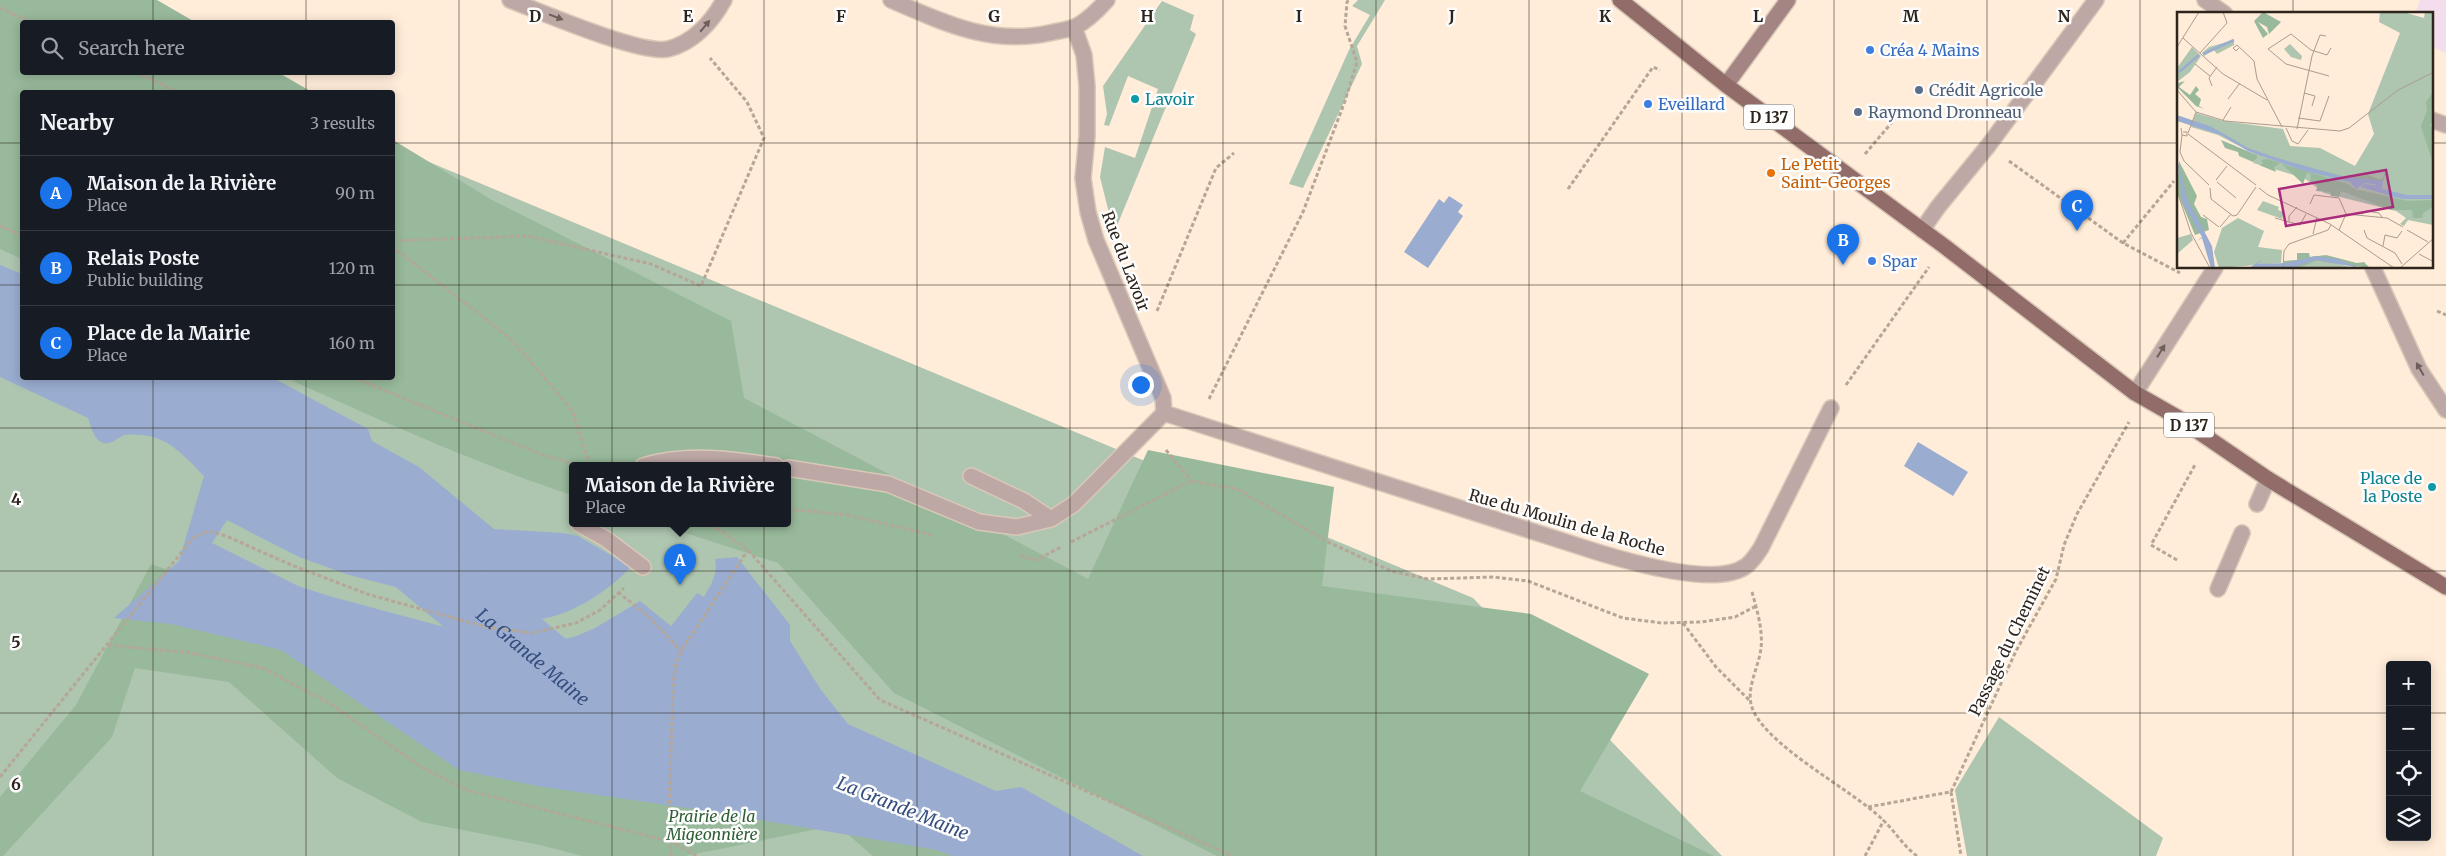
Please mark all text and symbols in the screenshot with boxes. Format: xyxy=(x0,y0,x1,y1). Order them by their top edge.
text: D xyxy=(529,6,541,26)
text: E xyxy=(683,6,694,26)
text: F xyxy=(836,6,846,26)
text: G xyxy=(988,6,1000,26)
text: H xyxy=(1140,6,1154,26)
text: I xyxy=(1296,6,1302,26)
text: J xyxy=(1448,6,1455,26)
text: K xyxy=(1599,6,1611,26)
text: L xyxy=(1753,6,1763,26)
text: M xyxy=(1903,6,1920,26)
text: N xyxy=(2058,6,2071,26)
inset map xyxy=(2177,12,2434,269)
one-way arrow xyxy=(549,14,563,22)
one-way arrow xyxy=(700,19,711,32)
search box xyxy=(20,20,395,75)
icon: search xyxy=(38,34,66,62)
text: Search here xyxy=(78,36,185,60)
place label: Créa 4 Mains xyxy=(1880,40,1980,60)
marker: Créa 4 Mains xyxy=(1864,44,1876,56)
place label: Crédit Agricole xyxy=(1929,80,2043,100)
marker: Crédit Agricole xyxy=(1913,84,1925,96)
place label: Lavoir xyxy=(1145,89,1194,109)
marker: Lavoir xyxy=(1129,93,1141,105)
place label: Eveillard xyxy=(1658,94,1725,114)
marker: Eveillard xyxy=(1642,98,1654,110)
place label: Raymond Dronneau xyxy=(1868,102,2022,122)
road number: D 137 xyxy=(1744,104,1794,130)
marker: Raymond Dronneau xyxy=(1852,106,1864,118)
text: Nearby xyxy=(40,109,114,136)
text: 3 results xyxy=(310,113,375,133)
place label: Le Petit Saint-Georges xyxy=(1781,154,1891,192)
marker: Le Petit Saint-Georges xyxy=(1765,167,1777,179)
text: Maison de la Rivière xyxy=(87,171,276,195)
text: A xyxy=(50,183,62,203)
text: 90 m xyxy=(335,183,375,203)
pin: C xyxy=(2061,190,2093,231)
text: Place xyxy=(87,195,127,215)
street label: Rue du Lavoir xyxy=(1098,208,1154,314)
pin: B xyxy=(1827,224,1859,265)
text: Relais Poste xyxy=(87,246,199,270)
place label: Spar xyxy=(1882,251,1917,271)
marker: Spar xyxy=(1866,255,1878,267)
text: B xyxy=(50,258,62,278)
text: 120 m xyxy=(329,258,375,278)
text: Public building xyxy=(87,270,203,290)
text: Place de la Mairie xyxy=(87,321,250,345)
text: C xyxy=(51,333,61,353)
text: 160 m xyxy=(329,333,375,353)
text: Place xyxy=(87,345,127,365)
one-way arrow xyxy=(2156,345,2165,358)
one-way arrow xyxy=(2416,362,2424,376)
your location xyxy=(1128,372,1154,398)
road number: D 137 xyxy=(2164,412,2214,438)
popup xyxy=(569,462,791,527)
place label: Place de la Poste xyxy=(2360,468,2422,506)
text: Maison de la Rivière xyxy=(585,473,775,497)
marker: Place de la Poste xyxy=(2426,481,2438,493)
street label: Rue du Moulin de la Roche xyxy=(1467,484,1667,560)
text: 4 xyxy=(11,489,21,509)
text: Place xyxy=(585,497,625,517)
pin: A xyxy=(664,544,696,585)
street label: Passage du Cheminet xyxy=(1964,562,2054,719)
water label: La Grande Maine xyxy=(472,603,594,710)
text: 5 xyxy=(11,632,21,652)
map controls xyxy=(2386,661,2431,841)
button: + xyxy=(2386,661,2431,706)
button: − xyxy=(2386,706,2431,751)
button: locate xyxy=(2386,751,2431,796)
water label: La Grande Maine xyxy=(834,771,972,845)
text: 6 xyxy=(11,774,21,794)
button: layers xyxy=(2386,796,2431,841)
park label: Prairie de la Migeonnière xyxy=(665,806,758,844)

